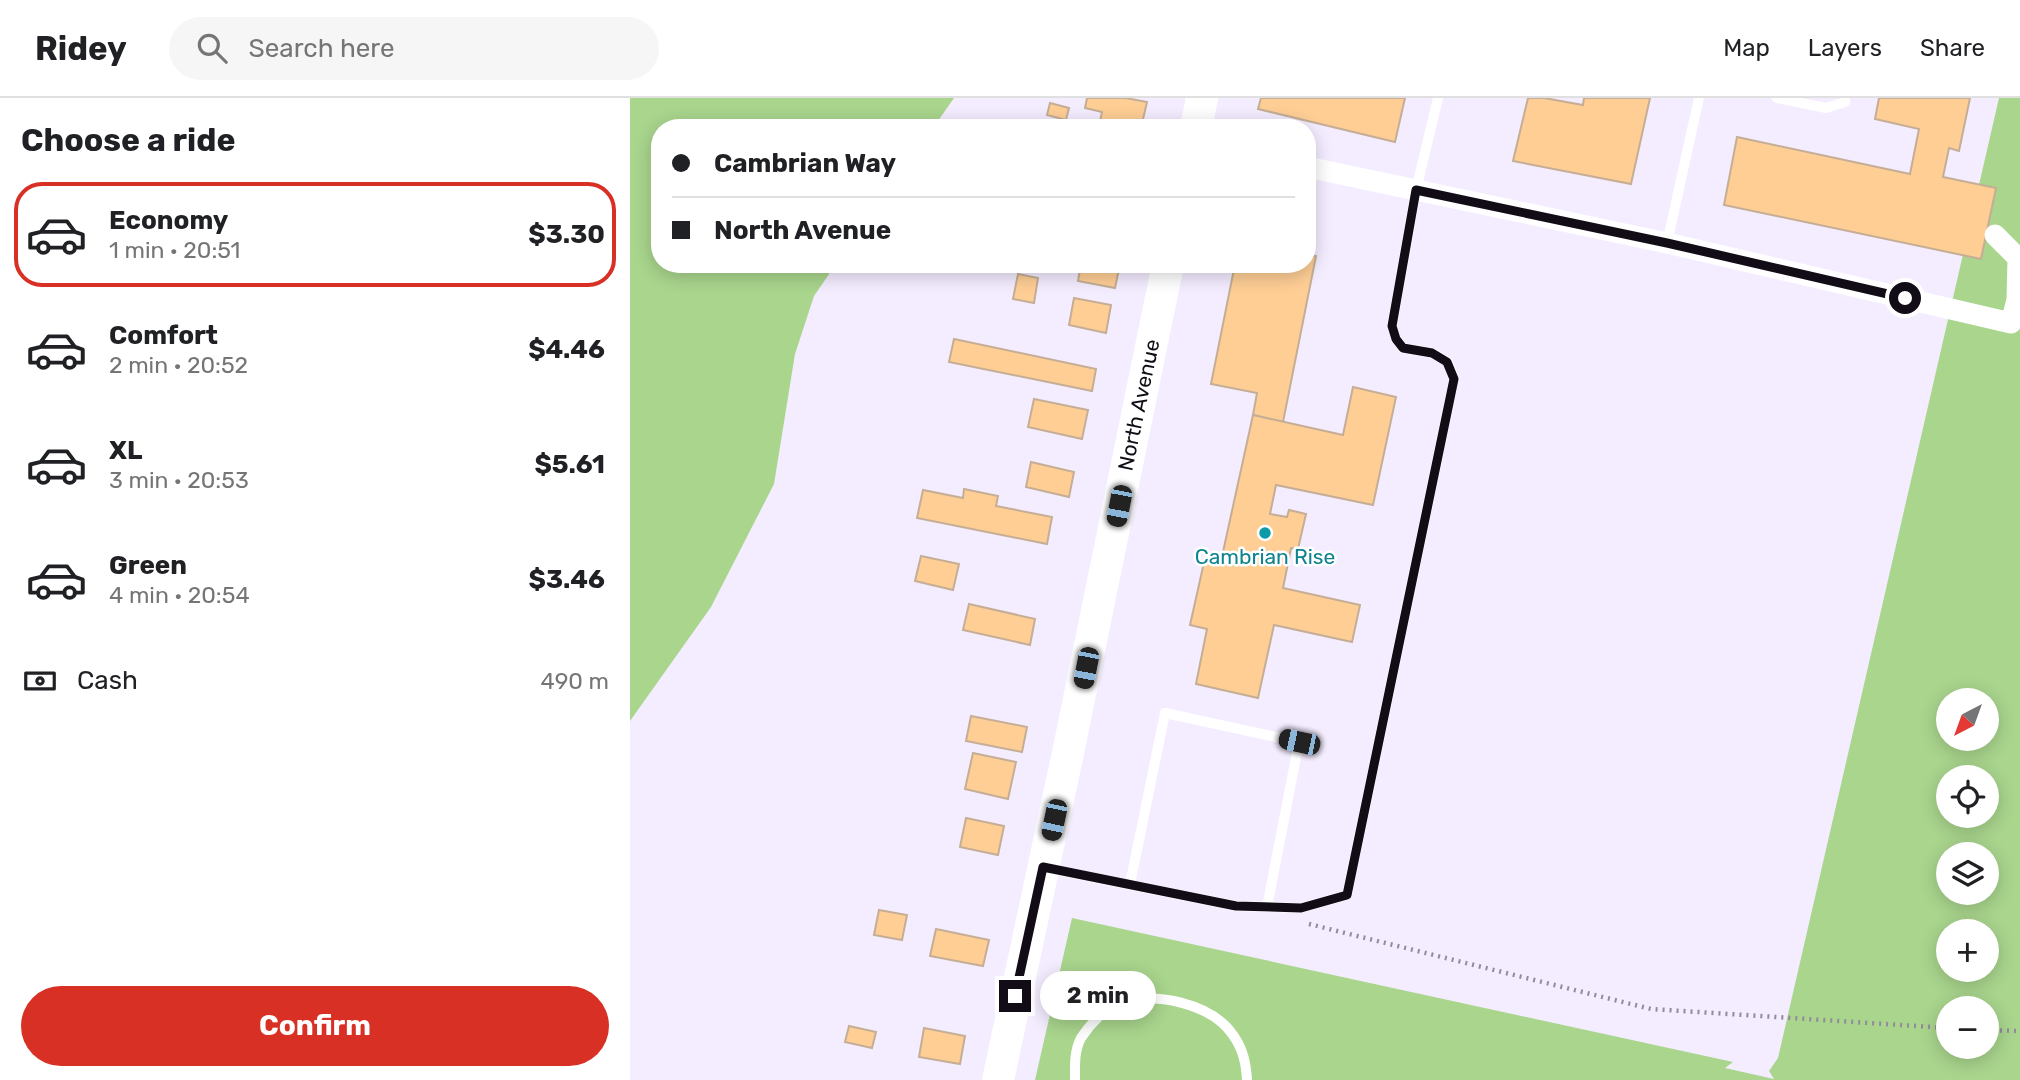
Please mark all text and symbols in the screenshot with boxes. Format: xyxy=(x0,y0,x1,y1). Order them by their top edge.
search box xyxy=(169,17,659,80)
text: Ridey xyxy=(35,29,127,68)
icon: search xyxy=(193,29,231,67)
text: Search here xyxy=(249,33,394,64)
text: Map xyxy=(1723,34,1770,62)
text: Layers xyxy=(1808,34,1882,62)
text: Share xyxy=(1920,34,1985,62)
text: Choose a ride xyxy=(21,121,235,159)
text: Cambrian Way xyxy=(714,148,896,179)
icon: car xyxy=(25,203,88,266)
text: Economy xyxy=(109,205,228,236)
text: North Avenue xyxy=(714,215,891,246)
text: $3.30 xyxy=(528,219,605,250)
text: 1 min · 20:51 xyxy=(109,236,240,264)
route start xyxy=(1889,282,1921,314)
icon: car xyxy=(25,318,88,381)
text: Comfort xyxy=(109,320,218,351)
text: $4.46 xyxy=(528,334,605,365)
street label: North Avenue xyxy=(1112,337,1165,473)
text: 2 min · 20:52 xyxy=(109,351,248,379)
icon: car xyxy=(25,433,88,496)
text: XL xyxy=(109,435,142,466)
text: $5.61 xyxy=(534,449,605,480)
text: 3 min · 20:53 xyxy=(109,466,249,494)
car xyxy=(1105,483,1134,529)
marker: Cambrian Rise xyxy=(1257,525,1273,541)
place label: Cambrian Rise xyxy=(1195,544,1335,569)
icon: car xyxy=(25,548,88,611)
text: Green xyxy=(109,550,187,581)
text: $3.46 xyxy=(529,564,605,595)
text: 4 min · 20:54 xyxy=(109,581,250,609)
car xyxy=(1072,645,1101,691)
icon: cash xyxy=(21,662,59,700)
text: Cash xyxy=(77,665,138,696)
text: 490 m xyxy=(541,667,609,695)
north arrow xyxy=(1936,688,1998,751)
map controls xyxy=(1936,688,1999,1059)
car xyxy=(1277,727,1322,757)
button: locate xyxy=(1936,765,1999,828)
car xyxy=(1040,797,1069,843)
button: layers xyxy=(1936,842,1999,905)
button: + xyxy=(1936,919,1999,982)
callout: 2 min xyxy=(1040,972,1155,1020)
route end xyxy=(999,980,1031,1012)
text: 2 min xyxy=(1067,981,1129,1009)
button: Confirm xyxy=(21,986,609,1066)
button: − xyxy=(1936,996,1999,1059)

